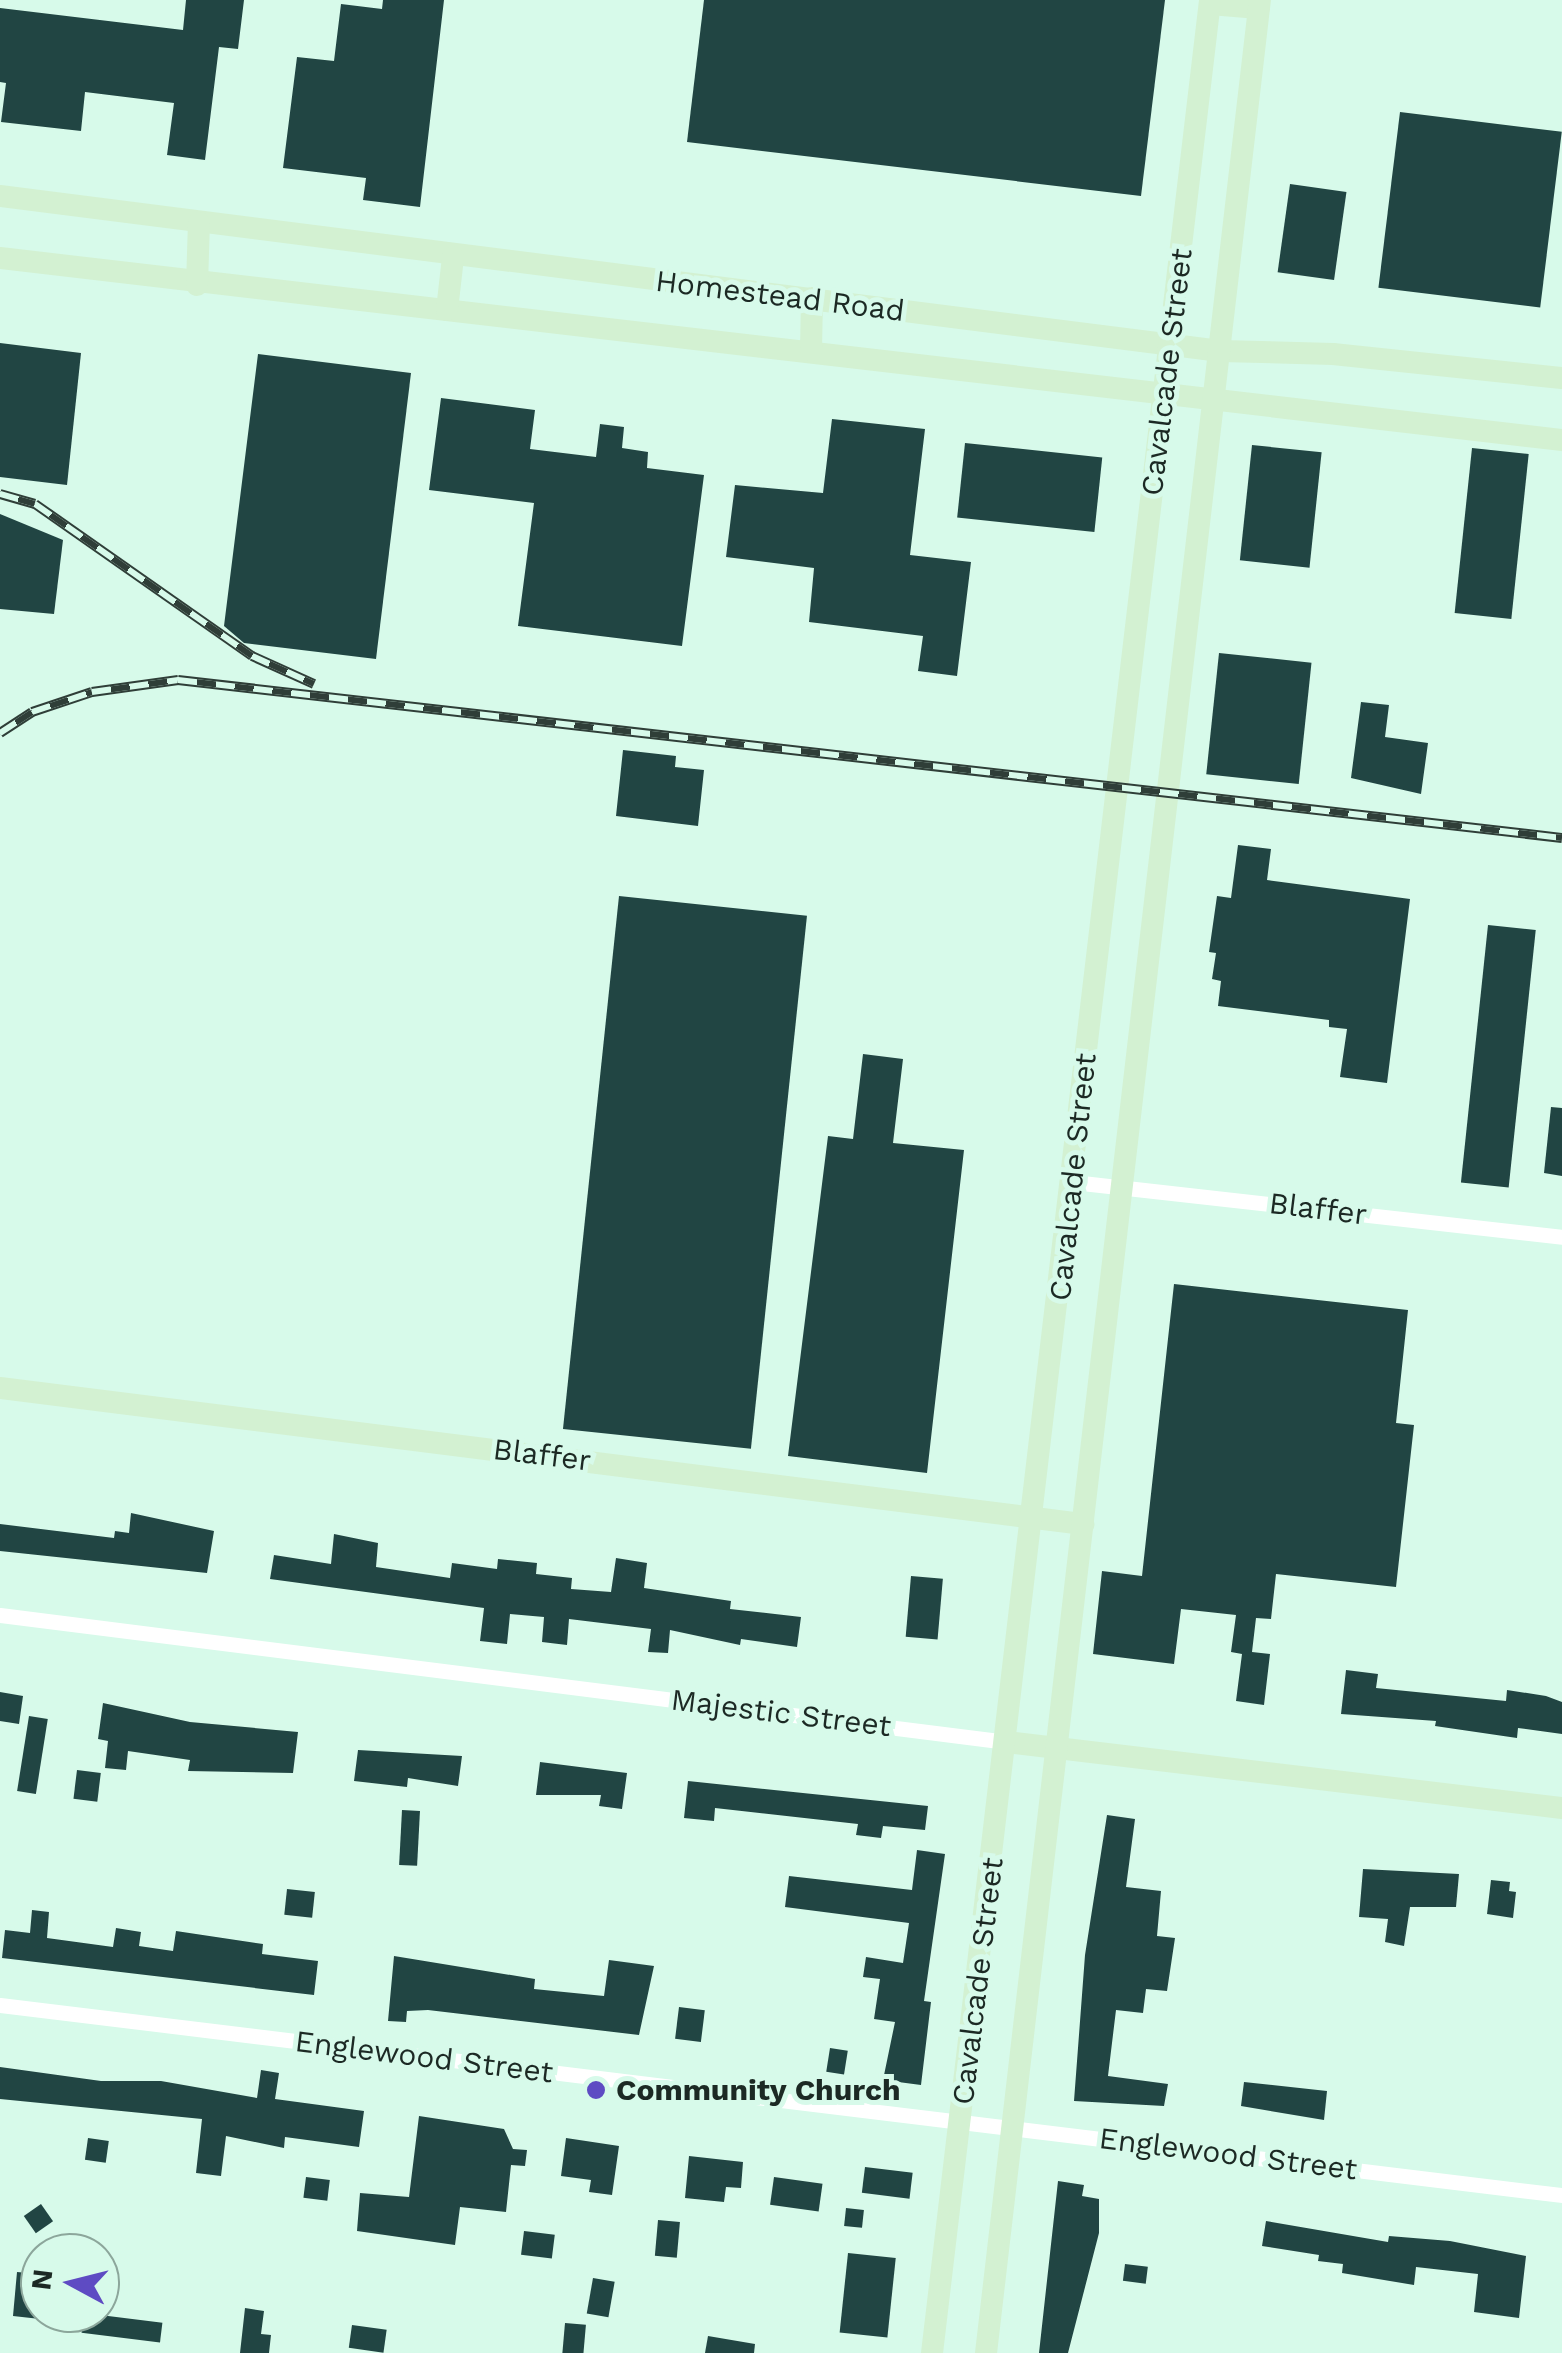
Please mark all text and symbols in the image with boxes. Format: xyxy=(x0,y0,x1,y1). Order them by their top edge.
street label: Cavalcade Street xyxy=(1134,246,1200,498)
street label: Homestead Road xyxy=(653,263,907,329)
street label: Cavalcade Street xyxy=(1042,1051,1104,1303)
street label: Blaffer xyxy=(1267,1185,1369,1233)
street label: Blaffer xyxy=(491,1431,593,1479)
street label: Majestic Street xyxy=(669,1682,893,1744)
street label: Cavalcade Street xyxy=(945,1855,1011,2107)
street label: Englewood Street xyxy=(293,2023,555,2091)
place label: Community Church xyxy=(616,2072,901,2108)
marker: Community Church xyxy=(585,2079,607,2101)
street label: Englewood Street xyxy=(1097,2120,1359,2188)
north arrow xyxy=(20,2233,120,2333)
text: N xyxy=(24,2267,59,2292)

